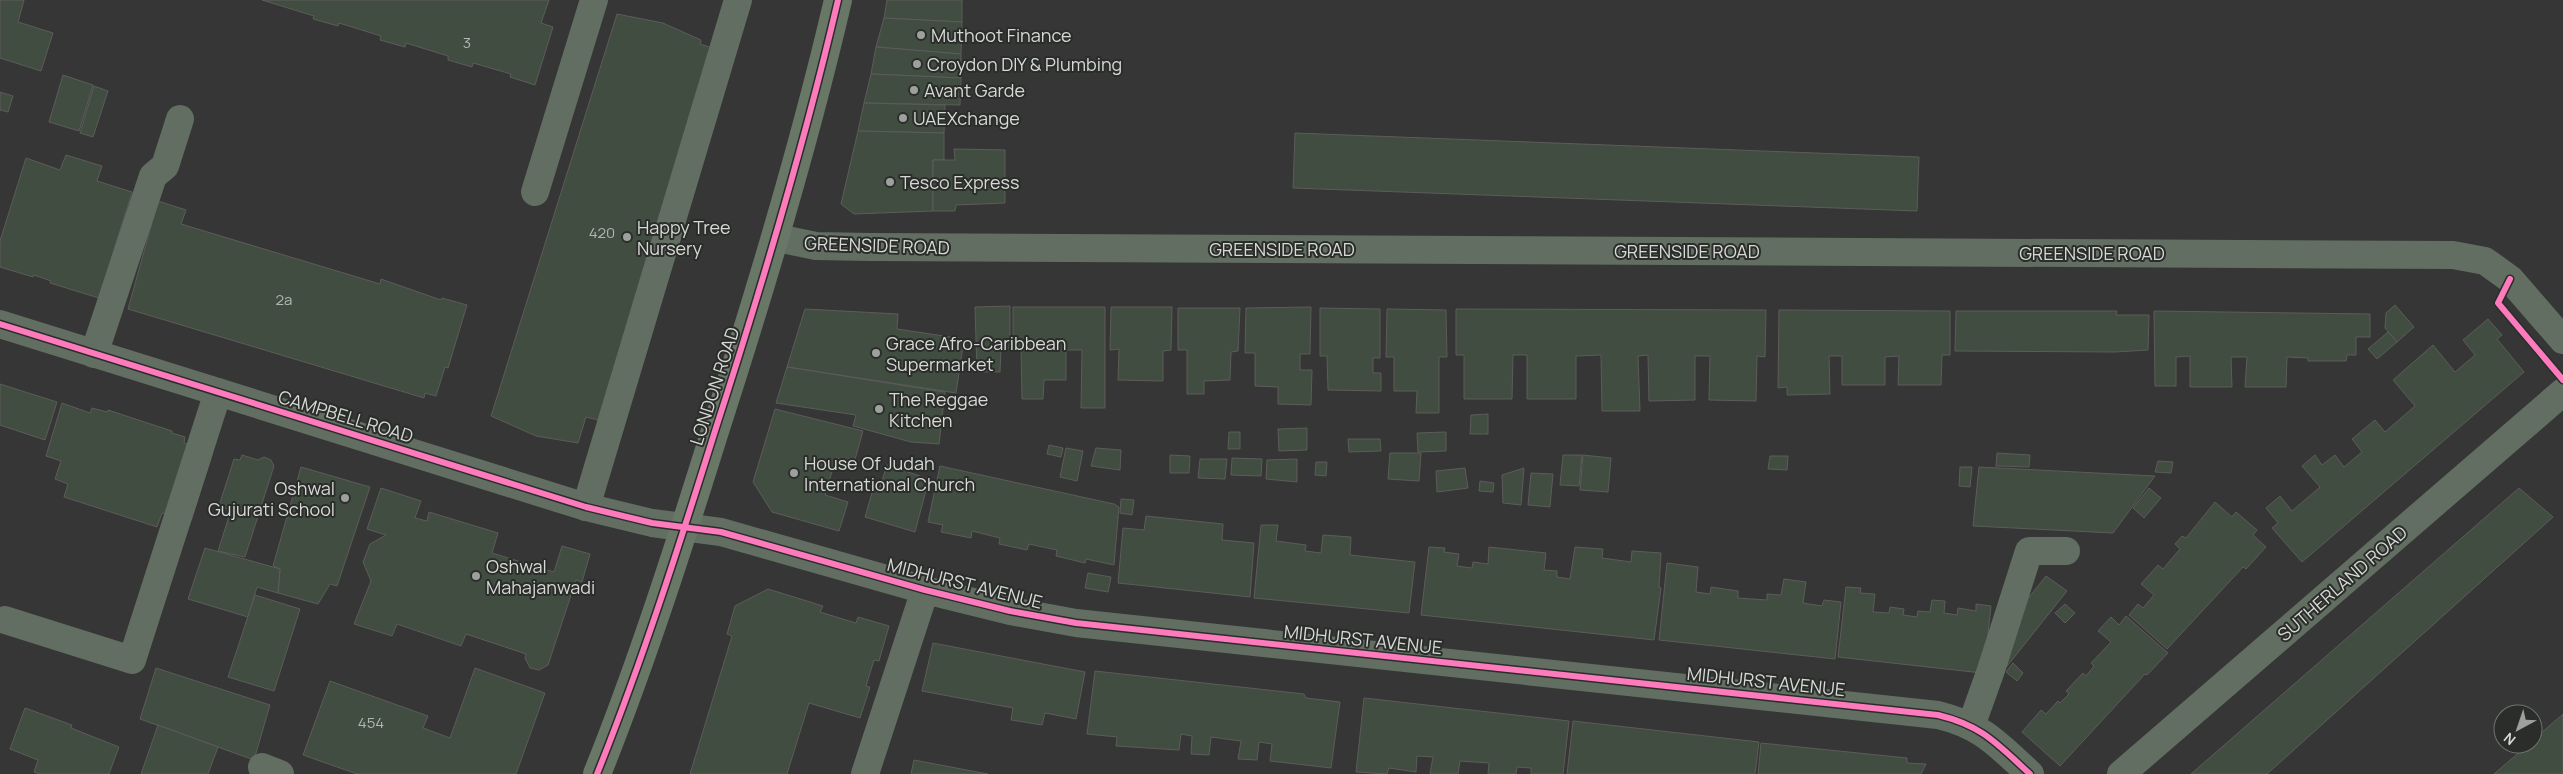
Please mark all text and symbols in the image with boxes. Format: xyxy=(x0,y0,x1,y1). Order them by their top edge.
place label: Muthoot Finance xyxy=(931,23,1072,47)
marker: Muthoot Finance xyxy=(915,29,927,41)
house number: 3 xyxy=(463,32,471,53)
place label: Croydon DIY & Plumbing xyxy=(927,52,1122,76)
marker: Croydon DIY & Plumbing xyxy=(911,58,923,70)
place label: Avant Garde xyxy=(924,78,1025,102)
marker: Avant Garde xyxy=(908,84,920,96)
place label: UAEXchange xyxy=(913,106,1020,130)
marker: UAEXchange xyxy=(897,112,909,124)
place label: Tesco Express xyxy=(900,170,1019,194)
marker: Tesco Express xyxy=(884,176,896,188)
place label: Happy Tree Nursery xyxy=(637,215,731,260)
house number: 420 xyxy=(589,222,615,243)
street label: GREENSIDE ROAD xyxy=(804,230,950,260)
marker: Happy Tree Nursery xyxy=(621,231,633,243)
street label: GREENSIDE ROAD xyxy=(1209,237,1355,261)
street label: GREENSIDE ROAD xyxy=(1614,239,1760,263)
street label: GREENSIDE ROAD xyxy=(2019,241,2165,265)
house number: 2a xyxy=(276,289,292,310)
street label: LONDON ROAD xyxy=(684,324,744,448)
place label: Grace Afro-Caribbean Supermarket xyxy=(886,331,1066,376)
marker: Grace Afro-Caribbean Supermarket xyxy=(870,347,882,359)
street label: CAMPBELL ROAD xyxy=(276,384,416,448)
place label: The Reggae Kitchen xyxy=(889,387,988,432)
marker: The Reggae Kitchen xyxy=(873,403,885,415)
place label: House Of Judah International Church xyxy=(804,451,975,496)
marker: House Of Judah International Church xyxy=(788,467,800,479)
place label: Oshwal Gujurati School xyxy=(208,476,335,521)
marker: Oshwal Gujurati School xyxy=(339,492,351,504)
street label: SUTHERLAND ROAD xyxy=(2272,520,2412,646)
street label: MIDHURST AVENUE xyxy=(885,552,1045,614)
place label: Oshwal Mahajanwadi xyxy=(486,554,595,599)
marker: Oshwal Mahajanwadi xyxy=(470,570,482,582)
street label: MIDHURST AVENUE xyxy=(1283,619,1443,659)
street label: MIDHURST AVENUE xyxy=(1686,661,1846,701)
north arrow xyxy=(2493,704,2543,754)
house number: 454 xyxy=(358,712,384,733)
text: N xyxy=(2499,729,2519,750)

